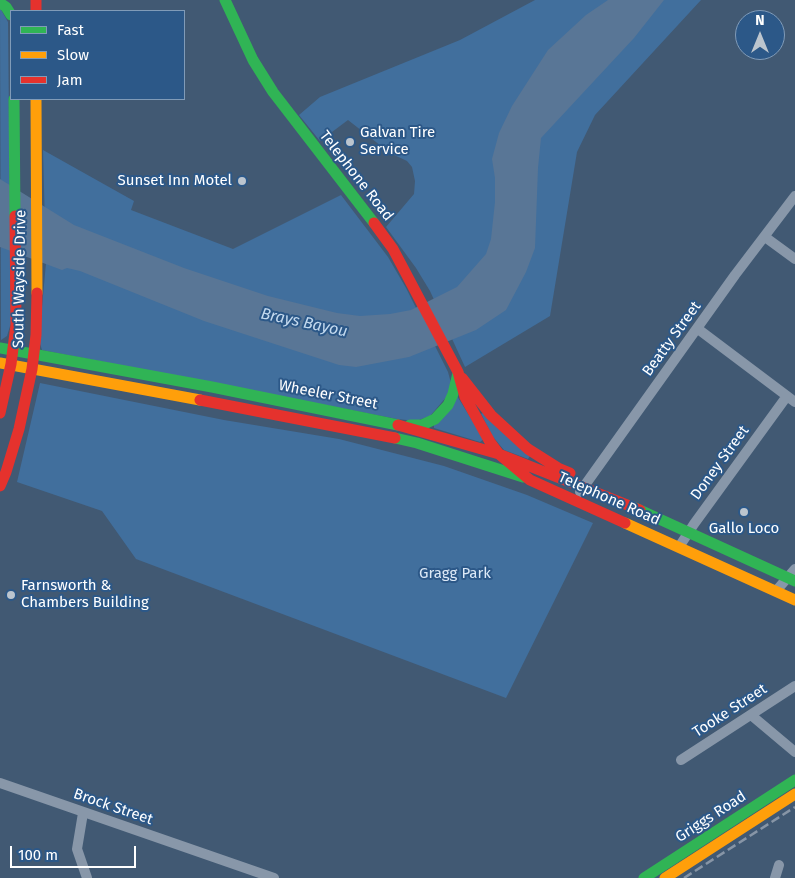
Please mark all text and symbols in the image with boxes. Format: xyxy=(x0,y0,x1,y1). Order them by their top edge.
legend xyxy=(10,10,185,100)
north arrow xyxy=(735,10,785,60)
text: N xyxy=(755,12,765,29)
text: Fast xyxy=(57,21,84,39)
text: Slow xyxy=(57,46,89,64)
text: Jam xyxy=(57,71,83,89)
place label: Galvan Tire Service xyxy=(360,124,435,159)
street label: Telephone Road xyxy=(315,127,397,225)
marker: Galvan Tire Service xyxy=(344,136,356,148)
place label: Sunset Inn Motel xyxy=(118,172,232,190)
marker: Sunset Inn Motel xyxy=(236,175,248,187)
street label: South Wayside Drive xyxy=(10,210,30,348)
street label: Beatty Street xyxy=(639,298,705,380)
water label: Brays Bayou xyxy=(259,304,349,342)
street label: Wheeler Street xyxy=(277,377,379,413)
street label: Doney Street xyxy=(687,422,753,504)
street label: Telephone Road xyxy=(555,468,663,530)
marker: Gallo Loco xyxy=(738,506,750,518)
place label: Gallo Loco xyxy=(709,520,779,538)
park label: Gragg Park xyxy=(419,565,491,583)
place label: Farnsworth & Chambers Building xyxy=(21,577,149,612)
marker: Farnsworth & Chambers Building xyxy=(5,589,17,601)
street label: Tooke Street xyxy=(690,680,770,742)
street label: Brock Street xyxy=(71,785,155,829)
street label: Griggs Road xyxy=(672,788,750,846)
scale bar xyxy=(12,836,139,868)
text: 100 m xyxy=(18,846,58,864)

